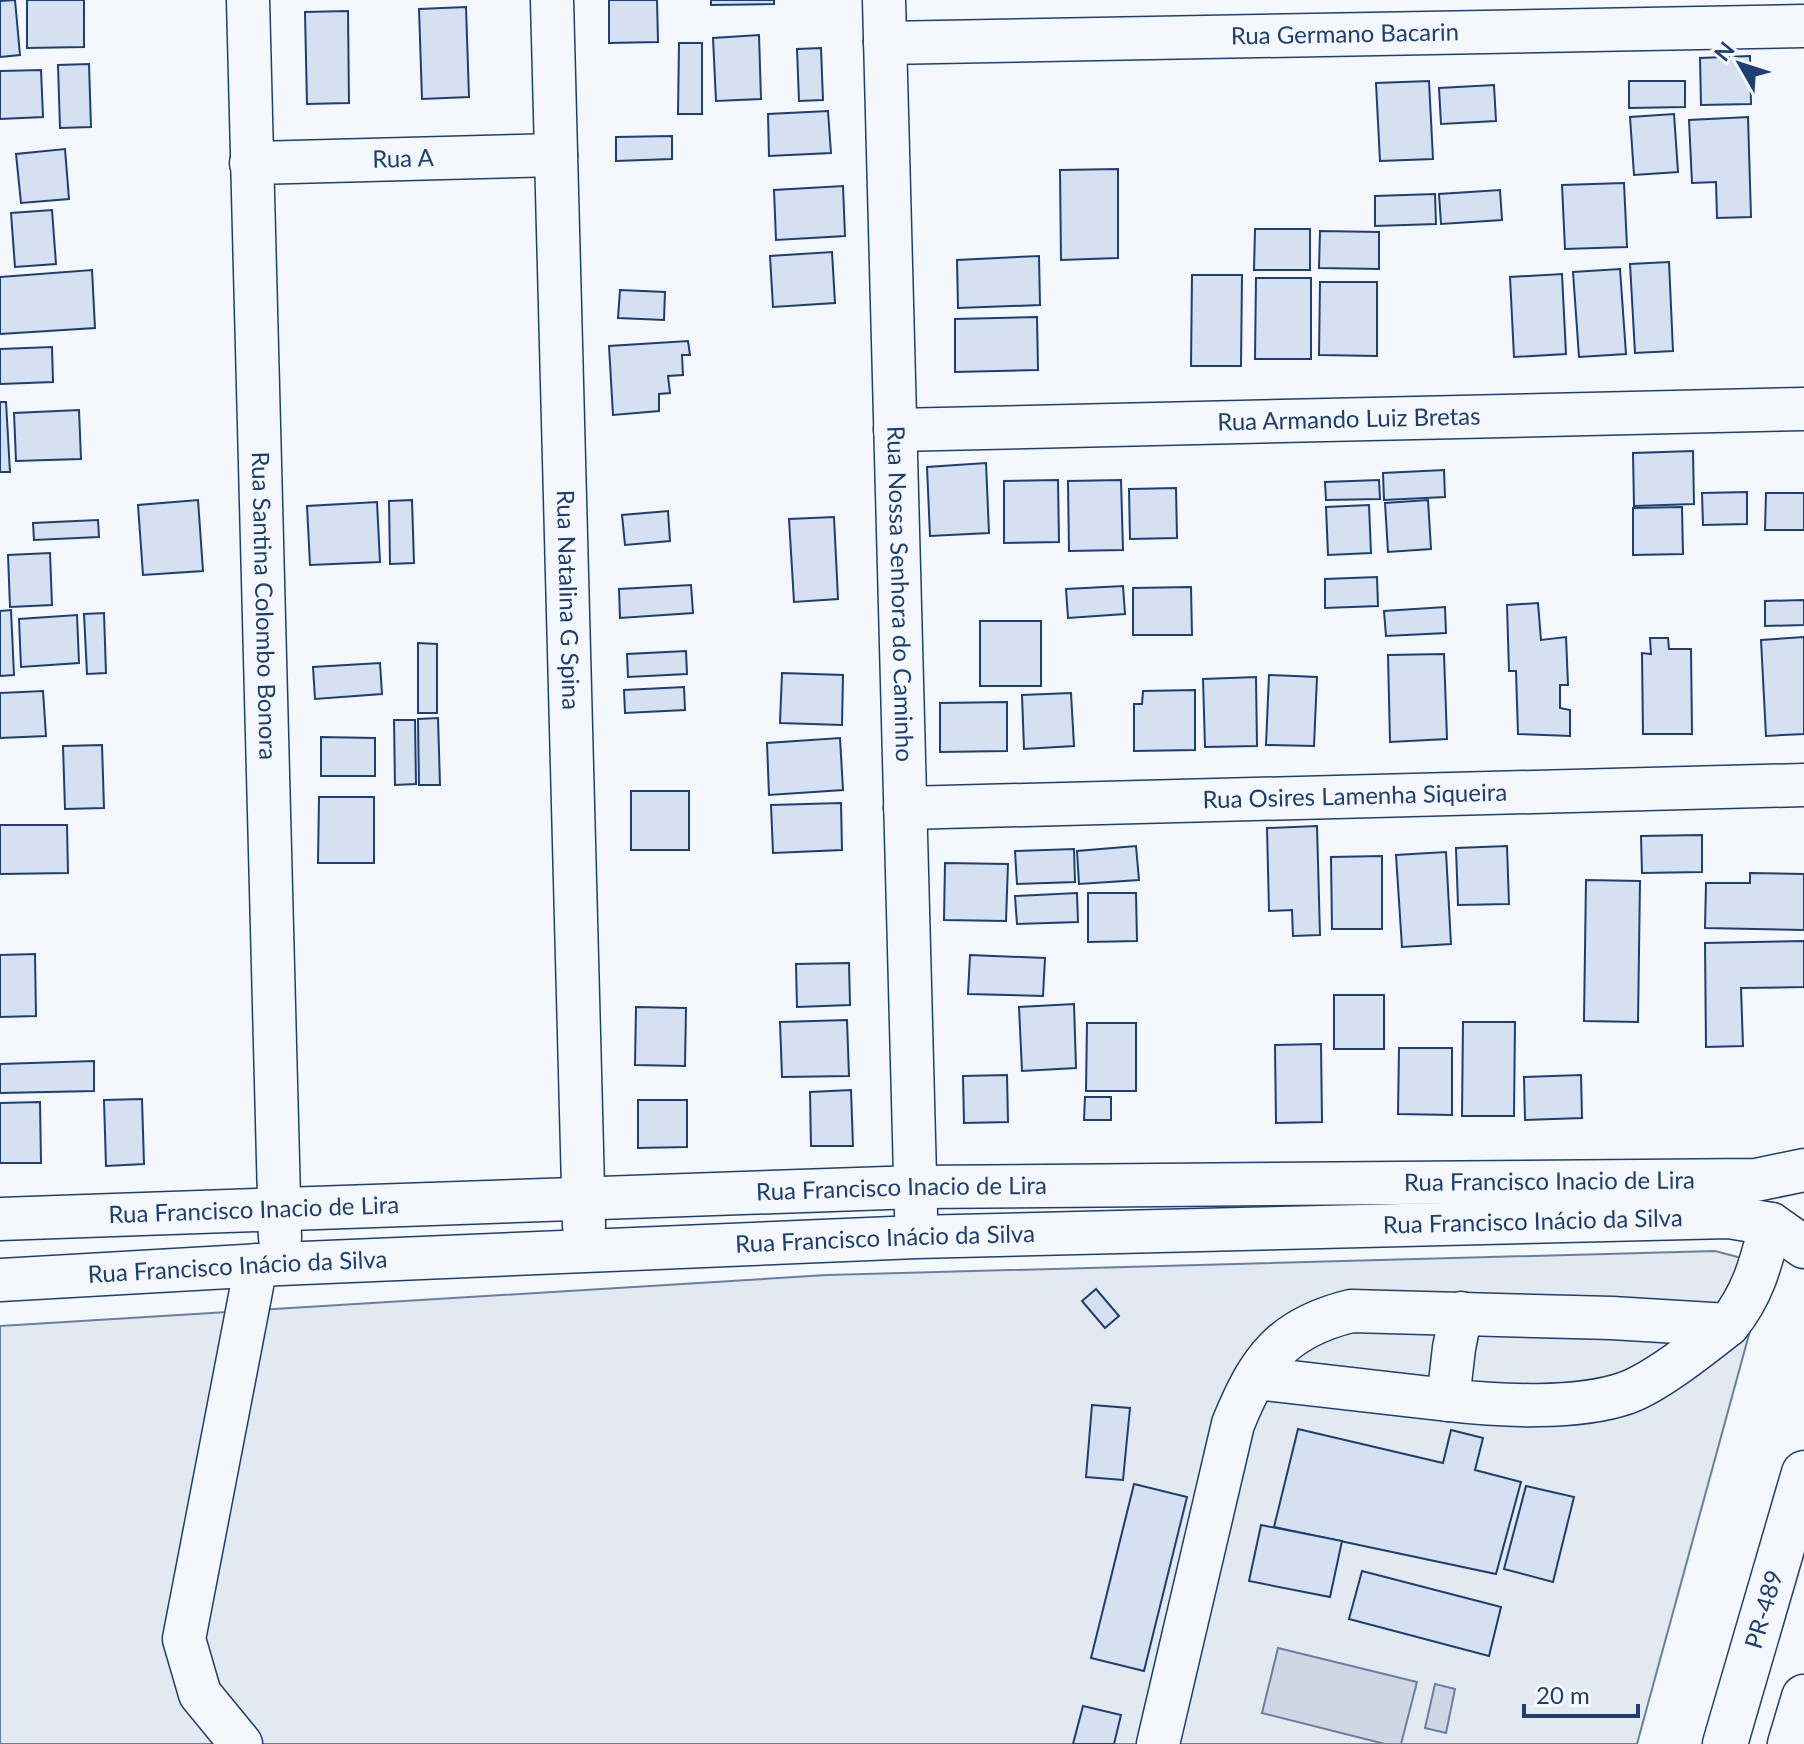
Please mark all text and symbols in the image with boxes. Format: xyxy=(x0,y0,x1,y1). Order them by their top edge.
street label: Rua Germano Bacarin xyxy=(1230,16,1459,50)
north arrow xyxy=(1700,24,1780,104)
text: N xyxy=(1708,36,1740,66)
street label: Rua A xyxy=(372,142,435,173)
street label: Rua Armando Luiz Bretas xyxy=(1217,400,1481,436)
street label: Rua Nossa Senhora do Caminho xyxy=(882,425,920,762)
street label: Rua Santina Colombo Bonora xyxy=(247,451,284,760)
street label: Rua Natalina G Spina xyxy=(552,489,587,710)
street label: Rua Osires Lamenha Siqueira xyxy=(1202,777,1508,813)
street label: Rua Francisco Inacio de Lira xyxy=(1404,1165,1695,1196)
street label: Rua Francisco Inacio de Lira xyxy=(756,1170,1047,1206)
street label: Rua Francisco Inacio de Lira xyxy=(108,1189,400,1228)
street label: Rua Francisco Inácio da Silva xyxy=(1382,1202,1683,1239)
street label: Rua Francisco Inácio da Silva xyxy=(734,1218,1035,1258)
street label: Rua Francisco Inácio da Silva xyxy=(87,1243,388,1288)
street label: PR-489 xyxy=(1738,1567,1788,1652)
scale bar xyxy=(1524,1668,1638,1718)
text: 20 m xyxy=(1536,1680,1590,1709)

